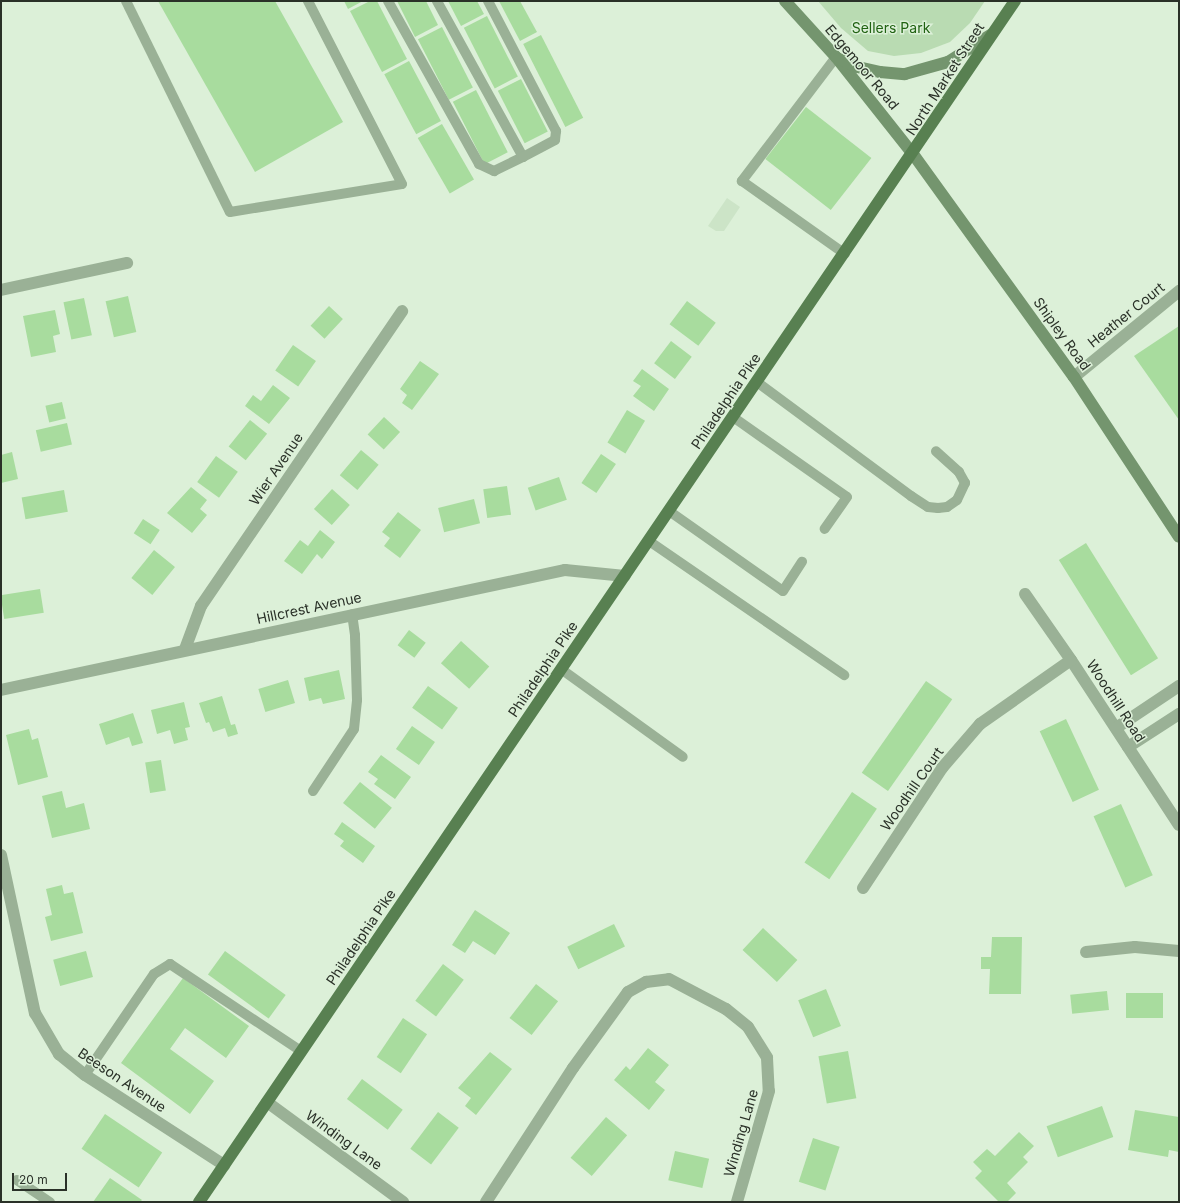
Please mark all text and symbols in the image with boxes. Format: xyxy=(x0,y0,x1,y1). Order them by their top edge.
park label: Sellers Park xyxy=(852,20,930,36)
street label: North Market Street xyxy=(902,20,988,138)
street label: Edgemoor Road xyxy=(822,21,902,113)
street label: Heather Court xyxy=(1084,279,1168,351)
street label: Shipley Road xyxy=(1030,294,1094,374)
street label: Philadelphia Pike xyxy=(688,350,764,452)
street label: Wier Avenue xyxy=(246,430,306,508)
street label: Hillcrest Avenue xyxy=(255,589,363,627)
street label: Philadelphia Pike xyxy=(505,618,581,720)
street label: Woodhill Road xyxy=(1083,657,1149,745)
street label: Woodhill Court xyxy=(877,744,947,834)
street label: Philadelphia Pike xyxy=(323,886,399,988)
street label: Beeson Avenue xyxy=(75,1044,169,1116)
street label: Winding Lane xyxy=(720,1087,762,1179)
street label: Winding Lane xyxy=(302,1107,386,1173)
scale bar xyxy=(14,1165,69,1191)
text: 20 m xyxy=(19,1172,48,1187)

